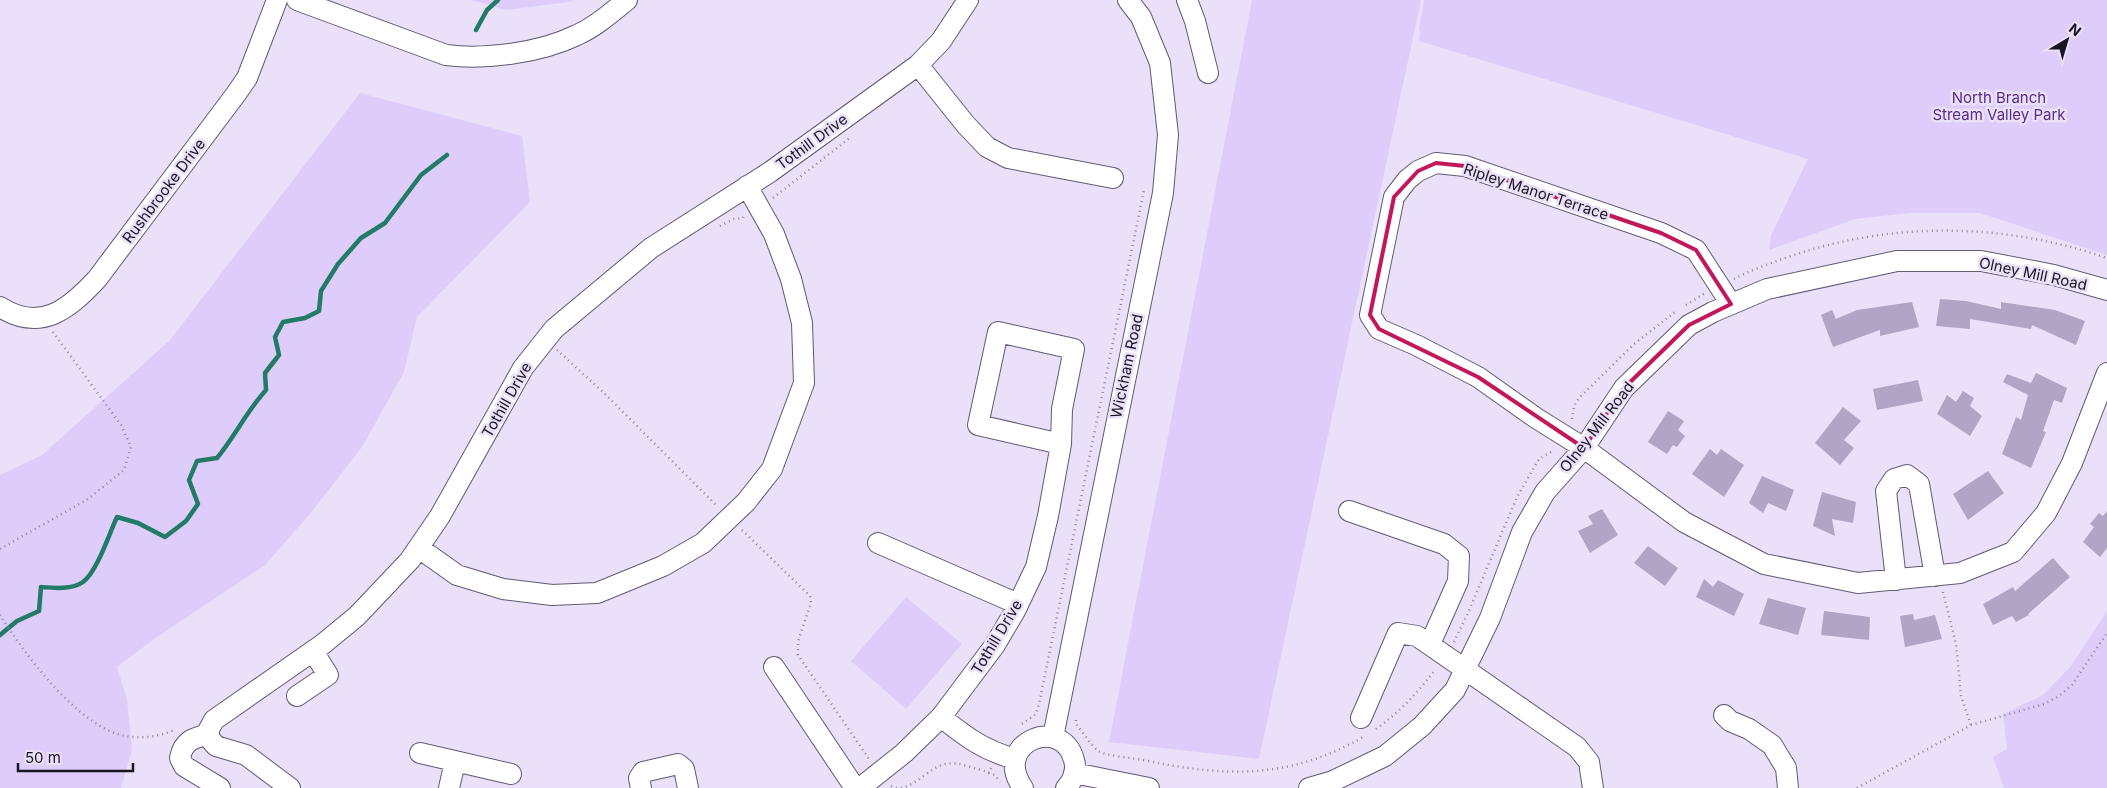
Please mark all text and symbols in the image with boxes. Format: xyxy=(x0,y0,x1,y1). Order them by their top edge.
north arrow xyxy=(2042,15,2092,65)
text: N xyxy=(2066,19,2085,39)
park label: North Branch Stream Valley Park xyxy=(1932,88,2066,124)
street label: Tothill Drive xyxy=(772,109,851,174)
street label: Rushbrooke Drive xyxy=(118,135,209,247)
street label: Ripley Manor Terrace xyxy=(1461,159,1611,224)
street label: Olney Mill Road xyxy=(1977,253,2089,294)
street label: Wickham Road xyxy=(1106,312,1147,420)
street label: Tothill Drive xyxy=(477,359,536,441)
street label: Olney Mill Road xyxy=(1555,378,1638,476)
street label: Tothill Drive xyxy=(967,596,1026,677)
scale bar xyxy=(18,740,132,772)
text: 50 m xyxy=(25,748,61,767)

